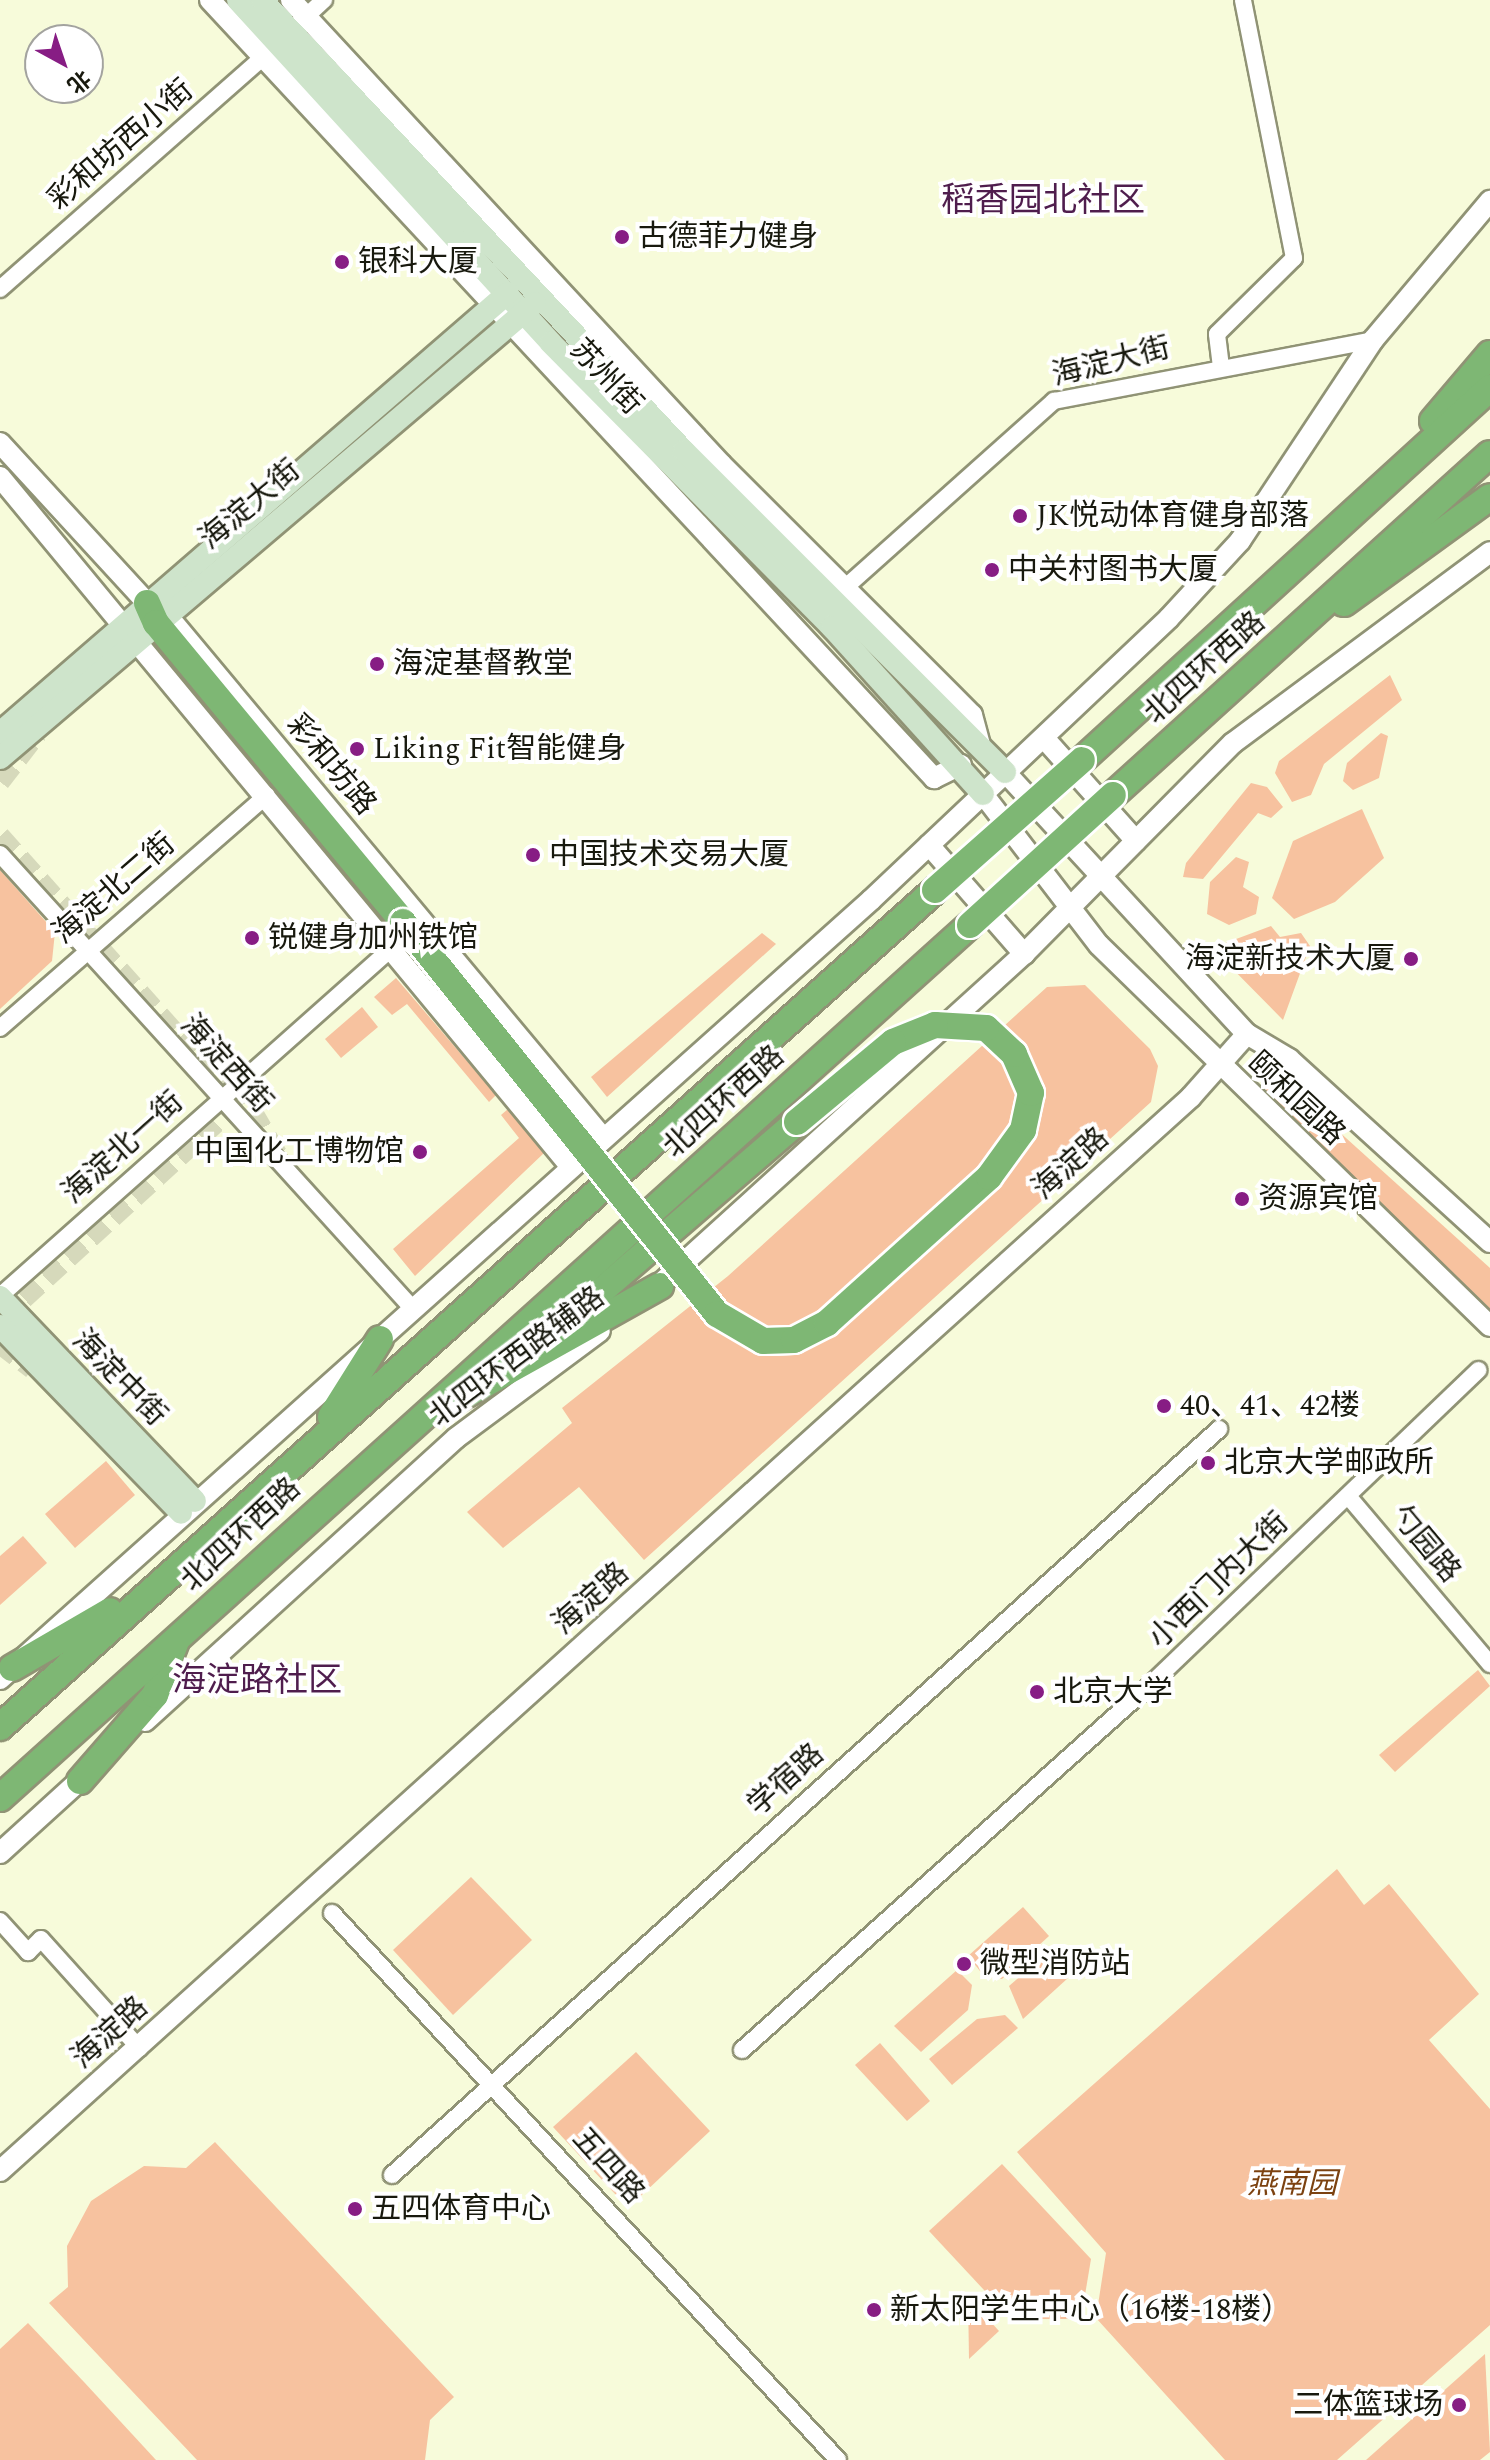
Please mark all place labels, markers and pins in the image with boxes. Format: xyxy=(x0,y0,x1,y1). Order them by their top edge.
place label: 古德菲力健身 xyxy=(638,219,818,255)
marker: 古德菲力健身 xyxy=(613,228,631,246)
place label: 银科大厦 xyxy=(358,244,478,280)
marker: 银科大厦 xyxy=(333,253,351,271)
place label: JK悦动体育健身部落 xyxy=(1036,498,1309,534)
marker: JK悦动体育健身部落 xyxy=(1011,507,1029,525)
place label: 中关村图书大厦 xyxy=(1008,552,1218,588)
marker: 中关村图书大厦 xyxy=(983,561,1001,579)
place label: 海淀基督教堂 xyxy=(393,646,573,682)
marker: 海淀基督教堂 xyxy=(368,655,386,673)
place label: Liking Fit智能健身 xyxy=(373,731,626,767)
marker: Liking Fit智能健身 xyxy=(348,740,366,758)
place label: 中国技术交易大厦 xyxy=(549,837,789,873)
marker: 中国技术交易大厦 xyxy=(524,846,542,864)
place label: 锐健身加州铁馆 xyxy=(268,920,478,956)
marker: 锐健身加州铁馆 xyxy=(243,929,261,947)
place label: 海淀新技术大厦 xyxy=(1185,941,1395,977)
marker: 海淀新技术大厦 xyxy=(1402,950,1420,968)
place label: 中国化工博物馆 xyxy=(194,1134,404,1170)
marker: 中国化工博物馆 xyxy=(411,1143,429,1161)
place label: 资源宾馆 xyxy=(1258,1181,1378,1217)
marker: 资源宾馆 xyxy=(1233,1190,1251,1208)
place label: 40、41、42楼 xyxy=(1180,1388,1360,1424)
marker: 40、41、42楼 xyxy=(1155,1397,1173,1415)
place label: 北京大学邮政所 xyxy=(1224,1445,1434,1481)
marker: 北京大学邮政所 xyxy=(1199,1454,1217,1472)
place label: 北京大学 xyxy=(1053,1674,1173,1710)
marker: 北京大学 xyxy=(1028,1683,1046,1701)
place label: 微型消防站 xyxy=(980,1946,1130,1982)
marker: 微型消防站 xyxy=(955,1955,973,1973)
place label: 五四体育中心 xyxy=(371,2191,551,2227)
marker: 五四体育中心 xyxy=(346,2200,364,2218)
place label: 新太阳学生中心（16楼-18楼） xyxy=(890,2292,1291,2328)
marker: 新太阳学生中心（16楼-18楼） xyxy=(865,2301,883,2319)
place label: 二体篮球场 xyxy=(1293,2387,1443,2423)
marker: 二体篮球场 xyxy=(1450,2396,1468,2414)

